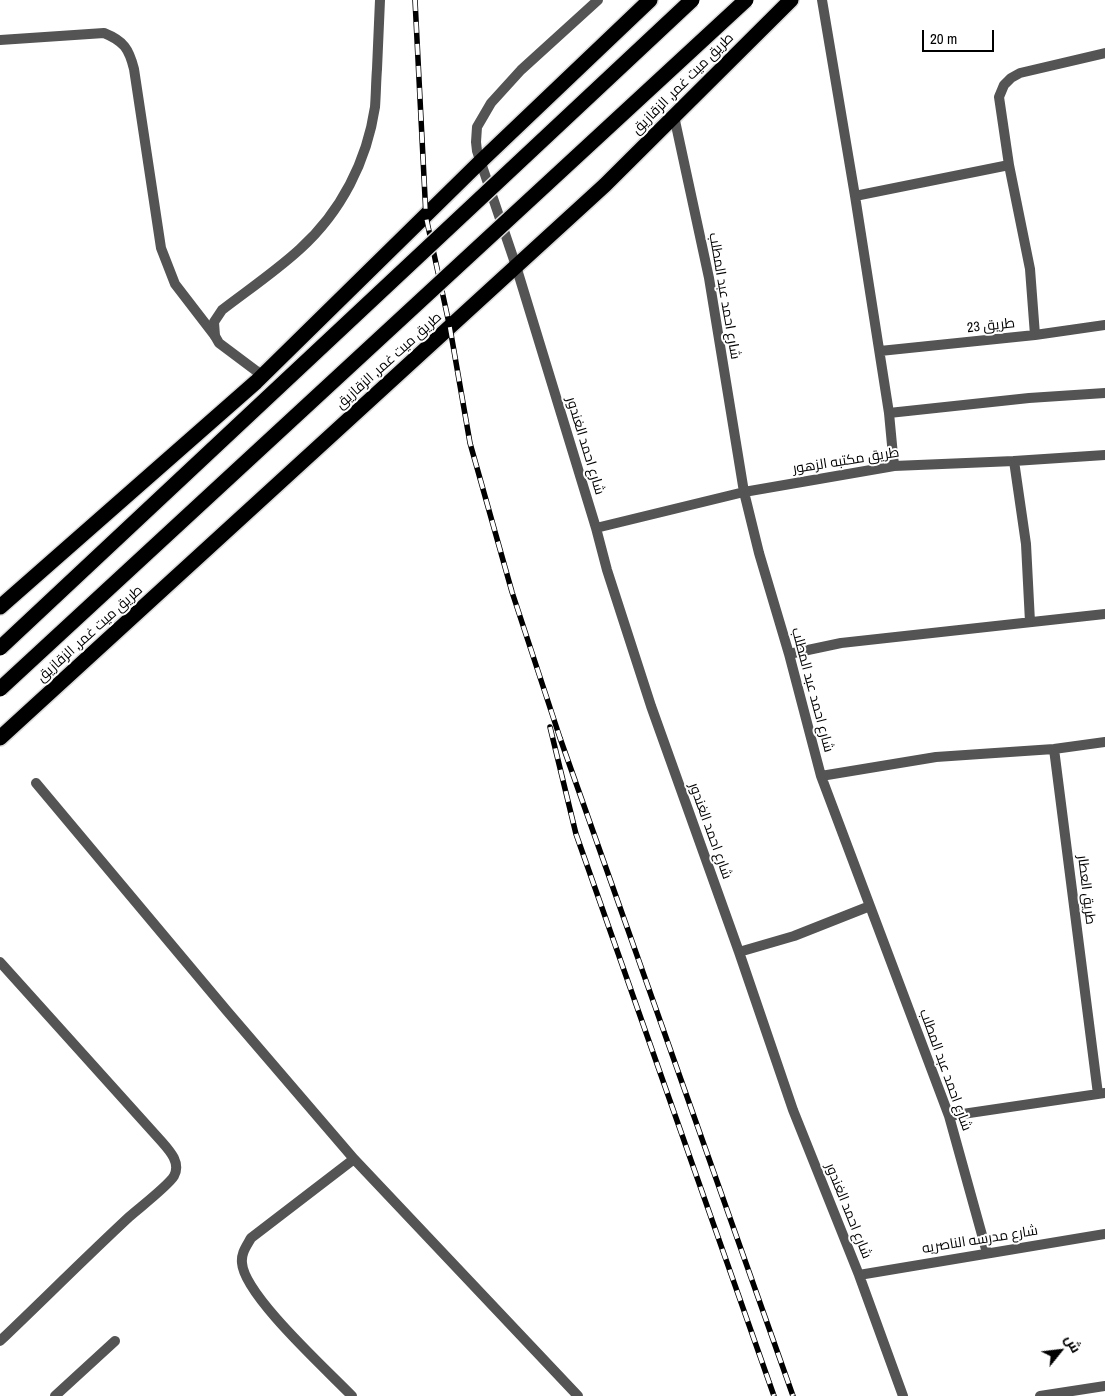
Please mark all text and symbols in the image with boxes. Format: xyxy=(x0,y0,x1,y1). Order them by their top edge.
scale bar xyxy=(925,20,998,52)
text: 20 m xyxy=(930,28,957,49)
street label: طريق ميت غمر, الزقازيق xyxy=(629,30,737,138)
street label: شارع احمد عبد المطلب xyxy=(705,231,743,361)
street label: طريق ميت غمر, الزقازيق xyxy=(333,309,445,413)
street label: طريق 23 xyxy=(966,315,1016,337)
street label: شارع احمد الغندور xyxy=(562,395,608,497)
street label: طريق مكتبه الزهور xyxy=(792,444,900,478)
street label: طريق ميت غمر, الزقازيق xyxy=(34,582,146,686)
street label: شارع احمد عبد المطلب xyxy=(787,626,837,754)
street label: شارع احمد الغندور xyxy=(685,780,735,882)
street label: طريق العطار xyxy=(1073,854,1099,926)
street label: شارع احمد عبد المطلب xyxy=(915,1007,975,1133)
street label: شارع احمد الغندور xyxy=(821,1161,875,1261)
street label: شارع مدرسه الناصريه xyxy=(921,1223,1039,1257)
north arrow xyxy=(1035,1326,1085,1376)
text: ش xyxy=(1061,1332,1085,1356)

